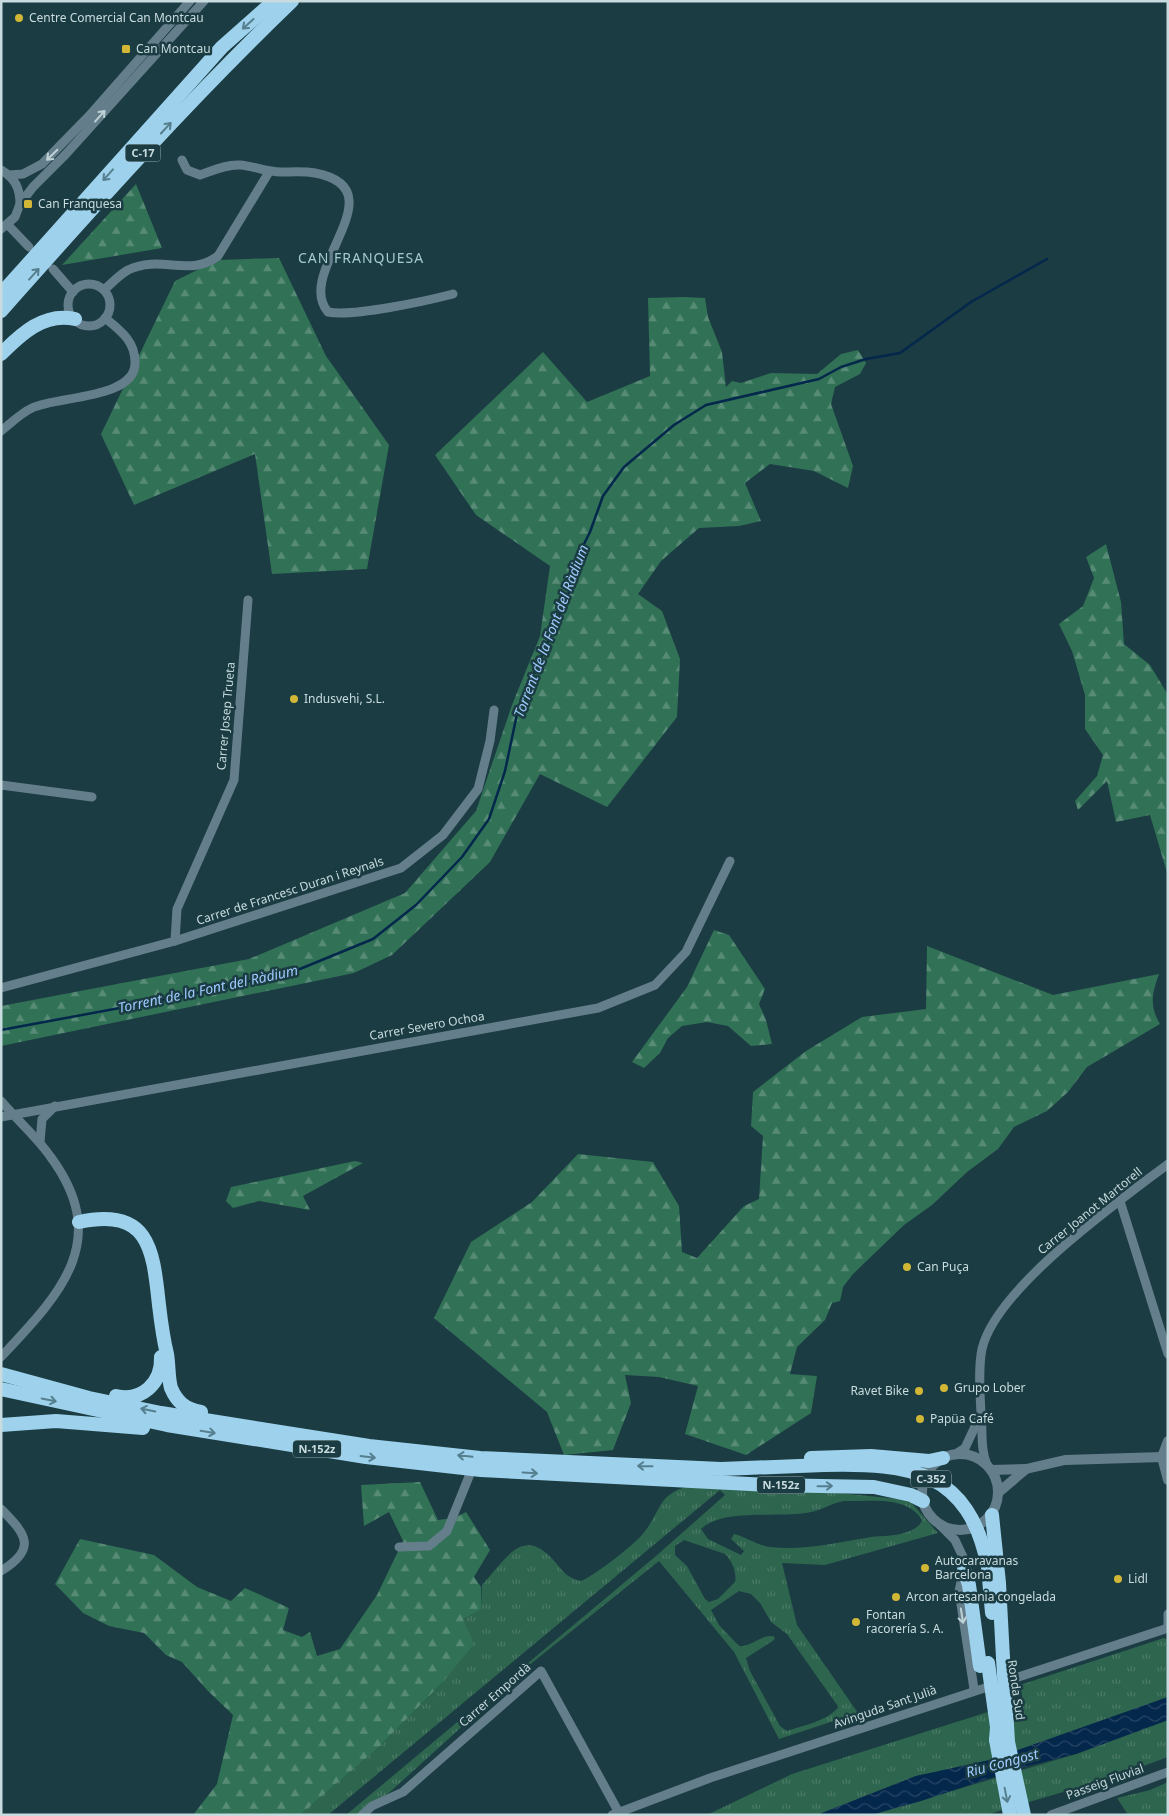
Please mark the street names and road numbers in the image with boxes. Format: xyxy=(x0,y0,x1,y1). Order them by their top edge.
road number: C-17 xyxy=(126,144,160,162)
street label: Carrer Josep Trueta xyxy=(212,661,239,771)
street label: Carrer de Francesc Duran i Reynals xyxy=(194,852,386,929)
street label: Carrer Severo Ochoa xyxy=(368,1007,486,1044)
street label: Carrer Joanot Martorell xyxy=(1034,1163,1146,1258)
road number: N-152z xyxy=(293,1440,341,1458)
road number: C-352 xyxy=(911,1470,951,1488)
road number: N-152z xyxy=(757,1476,805,1494)
street label: Carrer Empordà xyxy=(455,1659,534,1731)
street label: Ronda Sud xyxy=(1004,1659,1029,1721)
street label: Avinguda Sant Julià xyxy=(831,1681,939,1732)
street label: Passeig Fluvial xyxy=(1064,1760,1146,1803)

